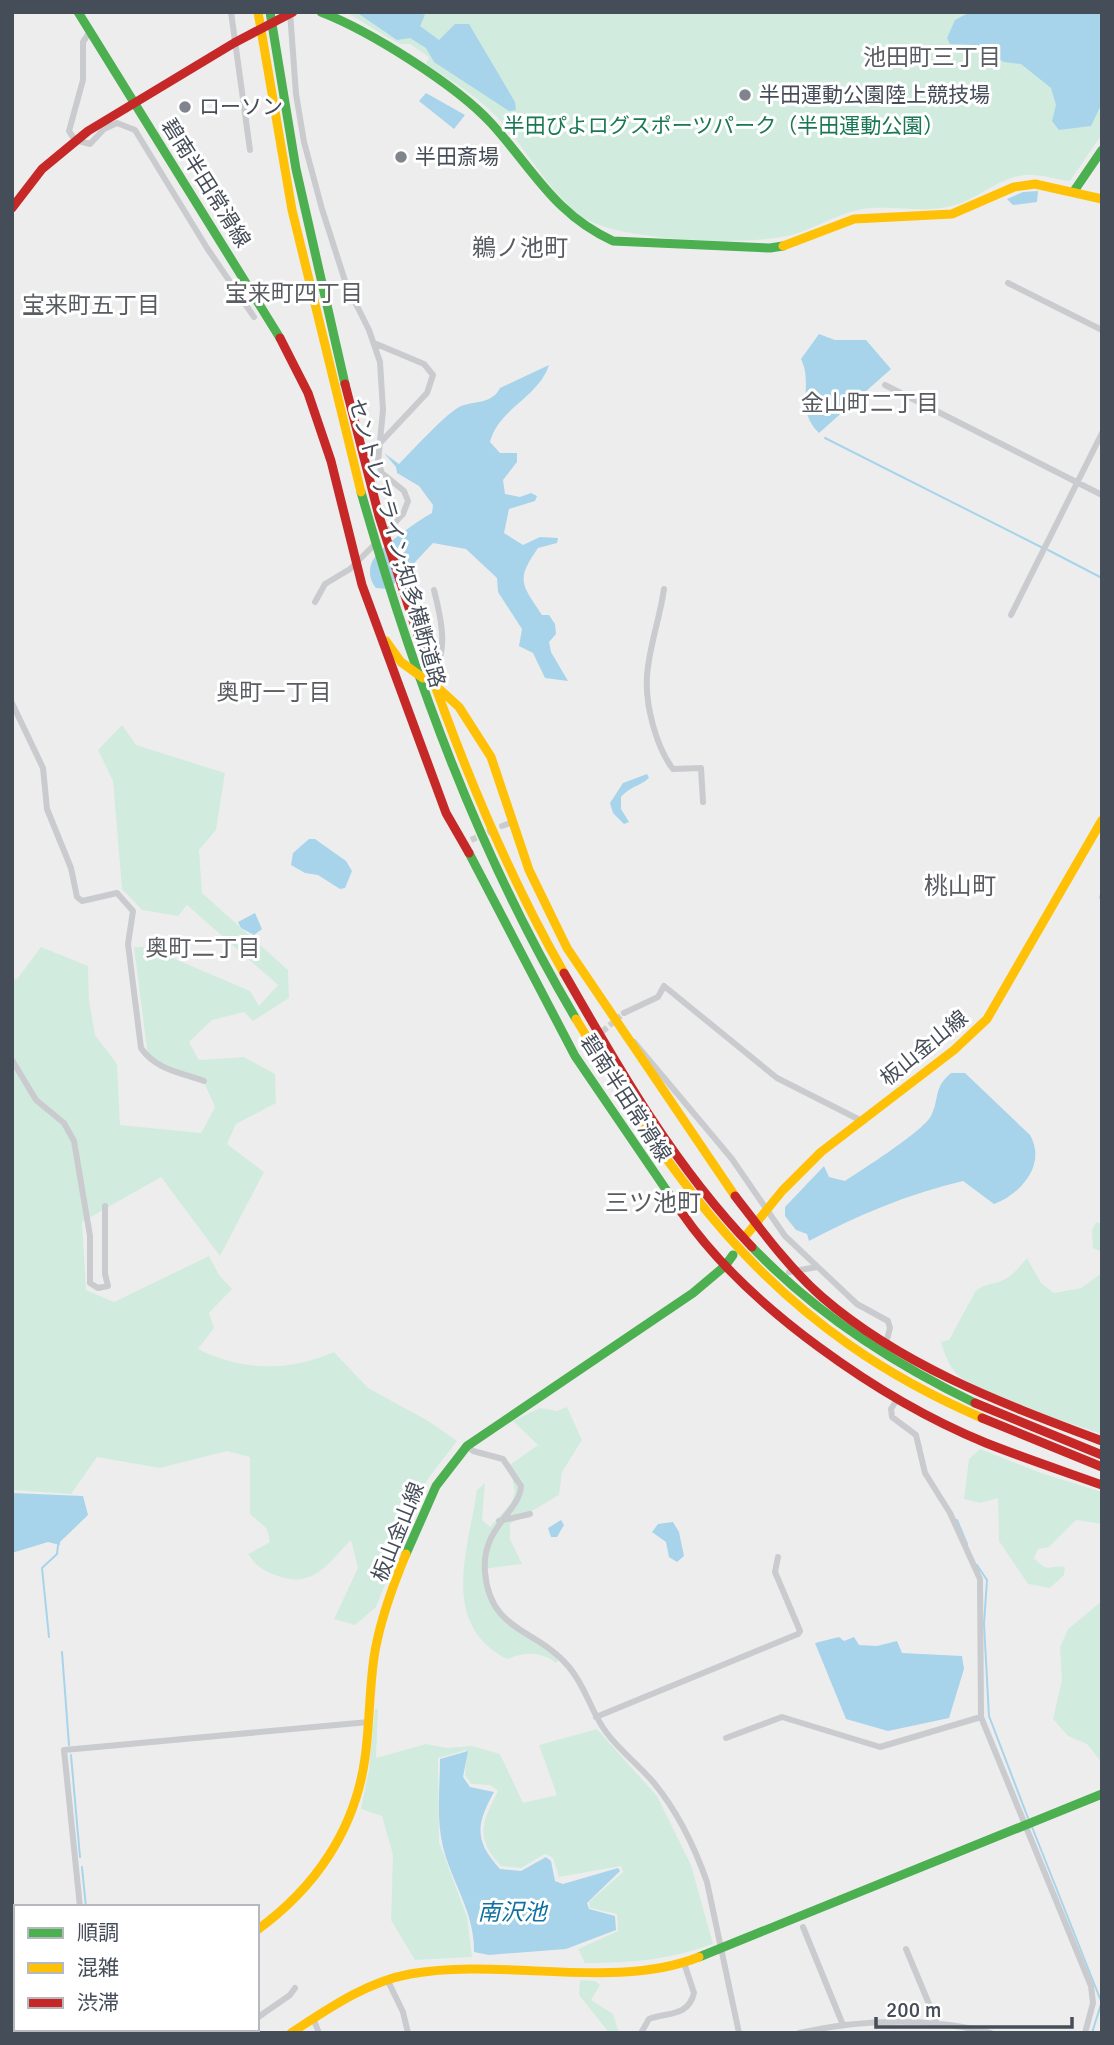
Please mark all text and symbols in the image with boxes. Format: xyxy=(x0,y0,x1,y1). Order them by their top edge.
district label: 池田町三丁目 xyxy=(863,43,1001,72)
place label: 半田運動公園陸上競技場 xyxy=(759,82,990,108)
marker: 半田運動公園陸上競技場 xyxy=(737,87,753,103)
place label: ローソン xyxy=(199,94,283,120)
marker: ローソン xyxy=(177,99,193,115)
park label: 半田ぴよログスポーツパーク（半田運動公園） xyxy=(504,113,944,139)
street label: 碧南半田常滑線 xyxy=(156,114,256,252)
place label: 半田斎場 xyxy=(415,144,499,170)
marker: 半田斎場 xyxy=(393,149,409,165)
district label: 鵜ノ池町 xyxy=(472,233,568,263)
district label: 宝来町四丁目 xyxy=(225,279,363,308)
district label: 宝来町五丁目 xyxy=(22,291,160,320)
district label: 金山町二丁目 xyxy=(801,389,939,418)
street label: セントレアライン;知多横断道路 xyxy=(343,395,451,691)
district label: 奥町一丁目 xyxy=(217,678,332,707)
district label: 桃山町 xyxy=(924,871,996,901)
district label: 奥町二丁目 xyxy=(146,934,261,963)
street label: 板山金山線 xyxy=(875,1005,973,1091)
street label: 碧南半田常滑線 xyxy=(575,1029,677,1167)
district label: 三ツ池町 xyxy=(605,1188,701,1218)
street label: 板山金山線 xyxy=(366,1478,430,1586)
water label: 南沢池 xyxy=(478,1898,549,1927)
legend xyxy=(14,1905,259,2031)
text: 順調 xyxy=(77,1920,119,1946)
text: 混雑 xyxy=(77,1955,119,1981)
scale bar xyxy=(876,1986,1072,2030)
text: 渋滞 xyxy=(77,1990,119,2016)
text: 200 m xyxy=(886,1997,941,2023)

